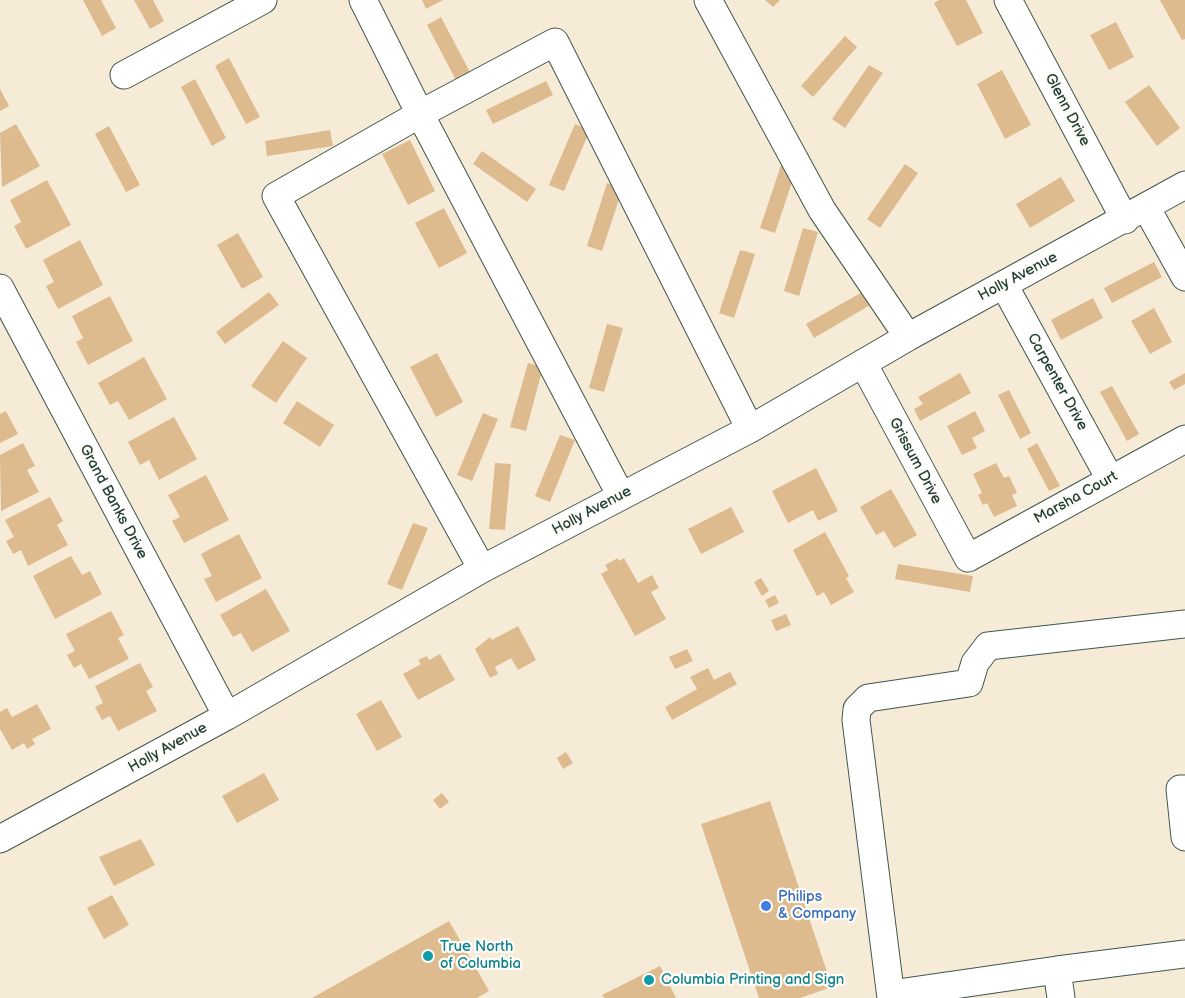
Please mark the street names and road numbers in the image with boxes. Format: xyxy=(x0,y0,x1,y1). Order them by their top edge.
street label: Glenn Drive xyxy=(1040,71,1094,149)
street label: Holly Avenue xyxy=(975,249,1061,305)
street label: Carpenter Drive xyxy=(1023,330,1091,434)
street label: Grissum Drive xyxy=(885,415,945,507)
street label: Grand Banks Drive xyxy=(75,442,151,562)
street label: Marsha Court xyxy=(1031,468,1121,528)
street label: Holly Avenue xyxy=(549,483,635,539)
street label: Holly Avenue xyxy=(125,719,211,777)

